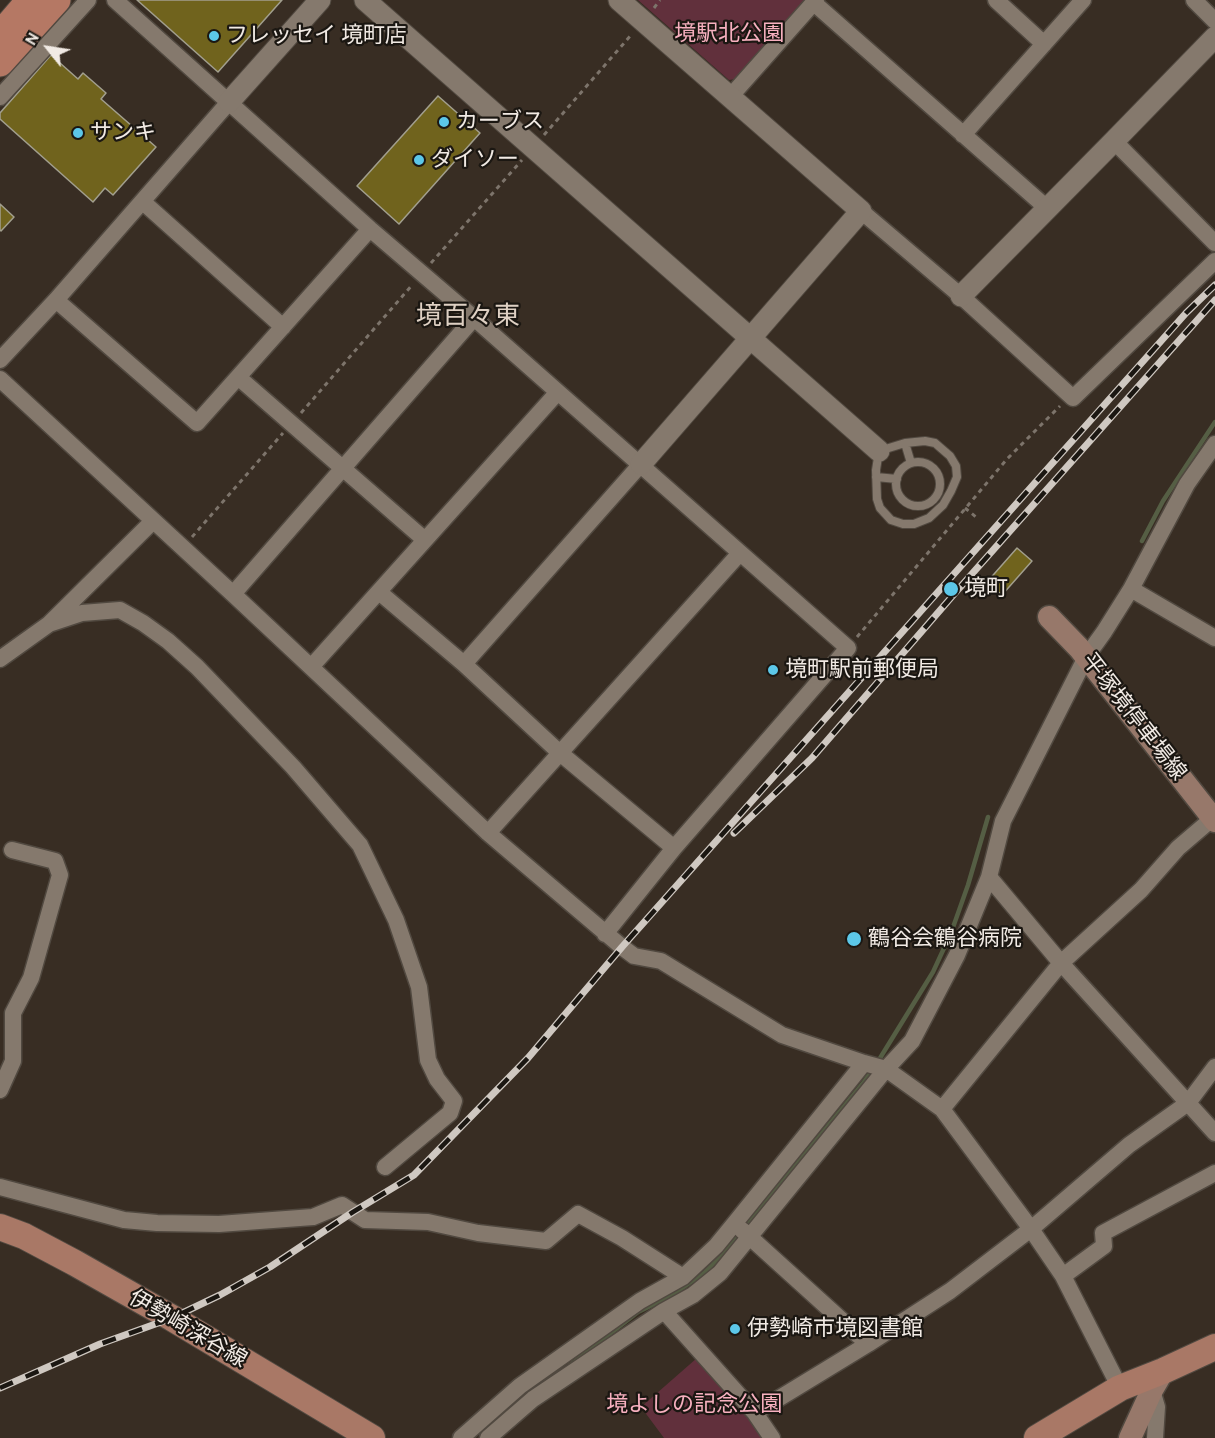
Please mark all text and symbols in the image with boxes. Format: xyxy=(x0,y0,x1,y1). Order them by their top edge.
north arrow xyxy=(18,18,78,78)
park label: 境駅北公園 xyxy=(674,21,784,47)
place label: フレッセイ 境町店 xyxy=(226,23,407,49)
text: N xyxy=(21,29,43,48)
marker: フレッセイ 境町店 xyxy=(207,29,221,43)
place label: カーブス xyxy=(456,109,544,135)
marker: カーブス xyxy=(437,115,451,129)
place label: サンキ xyxy=(90,120,156,146)
marker: サンキ xyxy=(71,126,85,140)
place label: ダイソー xyxy=(431,147,519,173)
marker: ダイソー xyxy=(412,153,426,167)
district label: 境百々東 xyxy=(416,300,520,332)
place label: 境町 xyxy=(964,576,1008,602)
marker: 境町 xyxy=(942,580,960,598)
street label: 平塚境停車場線 xyxy=(1076,648,1192,786)
place label: 境町駅前郵便局 xyxy=(785,657,939,683)
marker: 境町駅前郵便局 xyxy=(766,663,780,677)
place label: 鶴谷会鶴谷病院 xyxy=(868,926,1022,952)
marker: 鶴谷会鶴谷病院 xyxy=(845,930,863,948)
street label: 伊勢崎深谷線 xyxy=(124,1285,252,1373)
place label: 伊勢崎市境図書館 xyxy=(747,1316,923,1342)
marker: 伊勢崎市境図書館 xyxy=(728,1322,742,1336)
park label: 境よしの記念公園 xyxy=(606,1392,782,1418)

